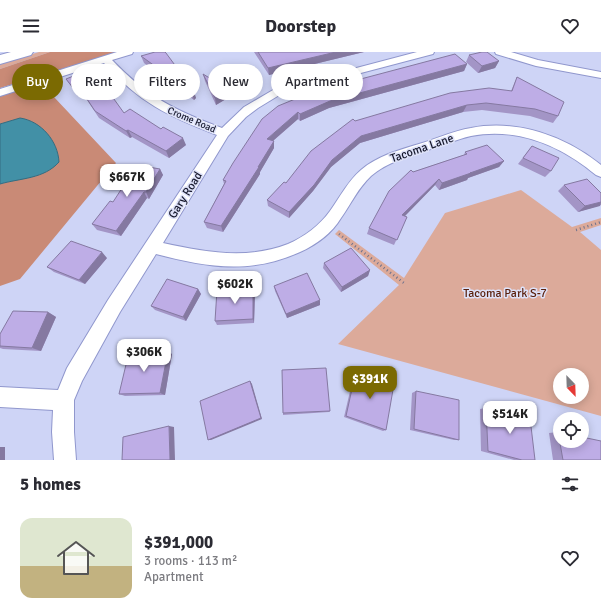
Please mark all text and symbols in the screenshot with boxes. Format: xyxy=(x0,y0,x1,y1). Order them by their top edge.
icon: menu xyxy=(20,15,42,37)
text: Doorstep xyxy=(265,15,336,37)
icon: heart xyxy=(559,15,581,37)
chip: Buy xyxy=(12,64,63,100)
chip: Rent xyxy=(71,64,126,100)
chip: Filters xyxy=(134,64,200,100)
chip: New xyxy=(208,64,263,100)
chip: Apartment xyxy=(271,64,363,100)
street label: Crome Road xyxy=(166,104,218,135)
street label: Tacoma Lane xyxy=(389,131,456,166)
pin: $667K xyxy=(99,164,155,198)
text: $667K xyxy=(109,169,145,185)
street label: Gary Road xyxy=(165,169,206,221)
pin: $602K xyxy=(207,271,263,305)
text: $602K xyxy=(217,276,253,292)
park label: Tacoma Park S-7 xyxy=(463,286,547,301)
pin: $306K xyxy=(116,339,172,373)
text: $306K xyxy=(126,344,162,360)
pin: $391K xyxy=(342,366,398,400)
north arrow xyxy=(553,368,589,404)
map controls xyxy=(553,368,589,448)
text: $391K xyxy=(352,371,388,387)
pin: $514K xyxy=(482,401,538,435)
text: $514K xyxy=(492,406,528,422)
button: locate xyxy=(553,412,589,448)
icon: filters xyxy=(559,473,581,495)
text: 5 homes xyxy=(20,474,81,495)
text: $391,000 xyxy=(144,532,213,553)
icon: home xyxy=(52,534,100,582)
icon: heart xyxy=(559,547,581,569)
text: 3 rooms · 113 m² xyxy=(144,553,237,569)
text: Apartment xyxy=(144,569,204,585)

